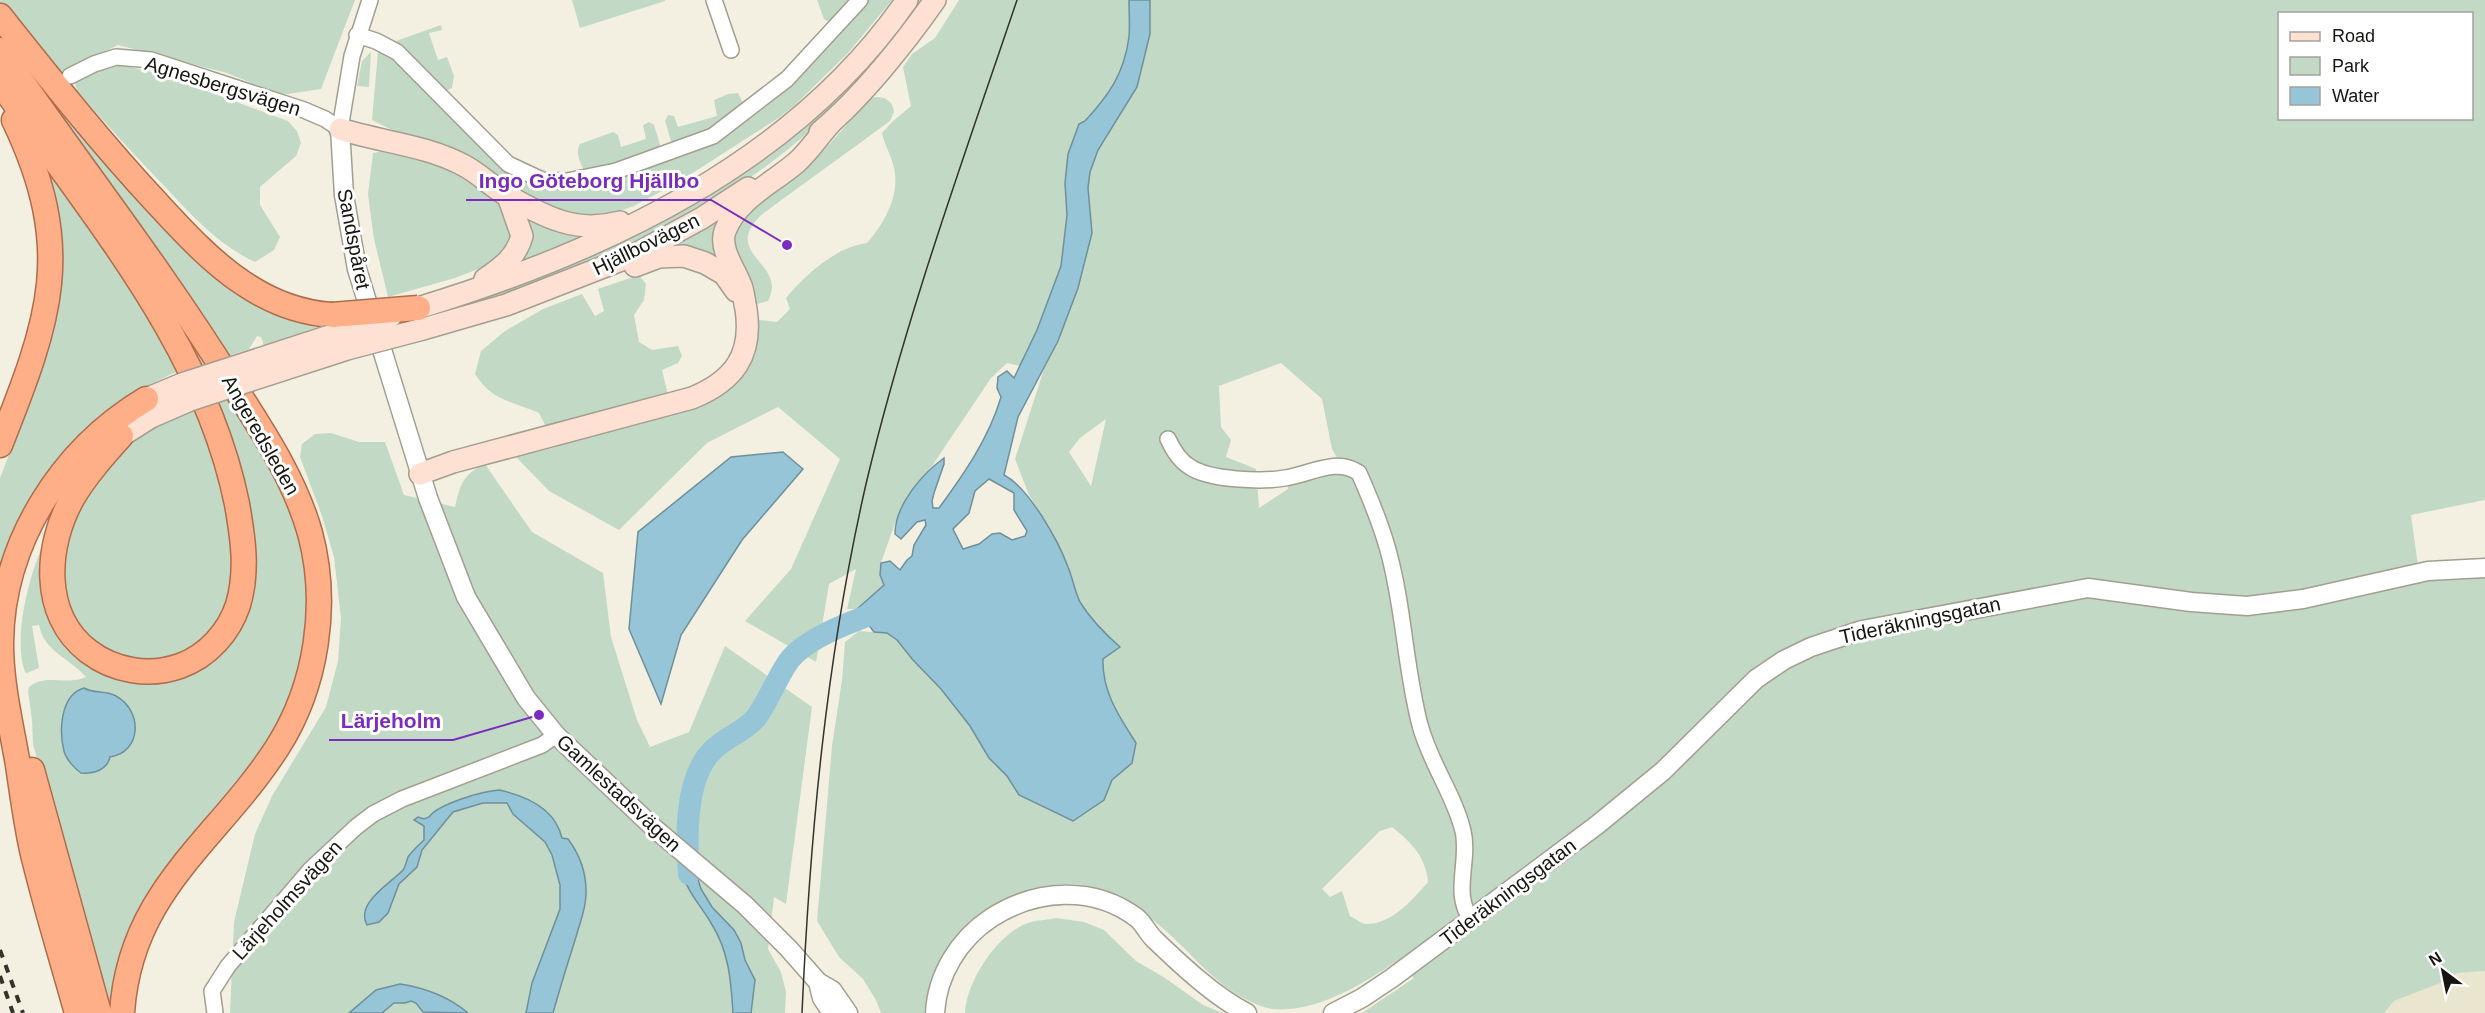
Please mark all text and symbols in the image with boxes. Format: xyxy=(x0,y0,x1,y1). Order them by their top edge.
legend xyxy=(2278,12,2473,120)
text: Road xyxy=(2332,26,2375,46)
street label: Agnesbergsvägen xyxy=(143,52,303,120)
text: Park xyxy=(2332,56,2370,76)
text: Water xyxy=(2332,86,2379,106)
callout: Ingo Göteborg Hjällbo xyxy=(466,161,711,200)
text: Ingo Göteborg Hjällbo xyxy=(479,169,699,192)
street label: Sandspåret xyxy=(333,187,375,292)
street label: Hjällbovägen xyxy=(589,209,703,279)
street label: Angeredsleden xyxy=(218,371,304,499)
street label: Tideräkningsgatan xyxy=(1838,592,2002,648)
callout: Lärjeholm xyxy=(329,701,453,740)
text: Lärjeholm xyxy=(341,709,441,732)
street label: Gamlestadsvägen xyxy=(553,730,685,856)
street label: Tideräkningsgatan xyxy=(1436,834,1580,950)
street label: Lärjeholmsvägen xyxy=(228,836,346,964)
north arrow xyxy=(2413,941,2473,1001)
text: N xyxy=(2426,948,2445,969)

